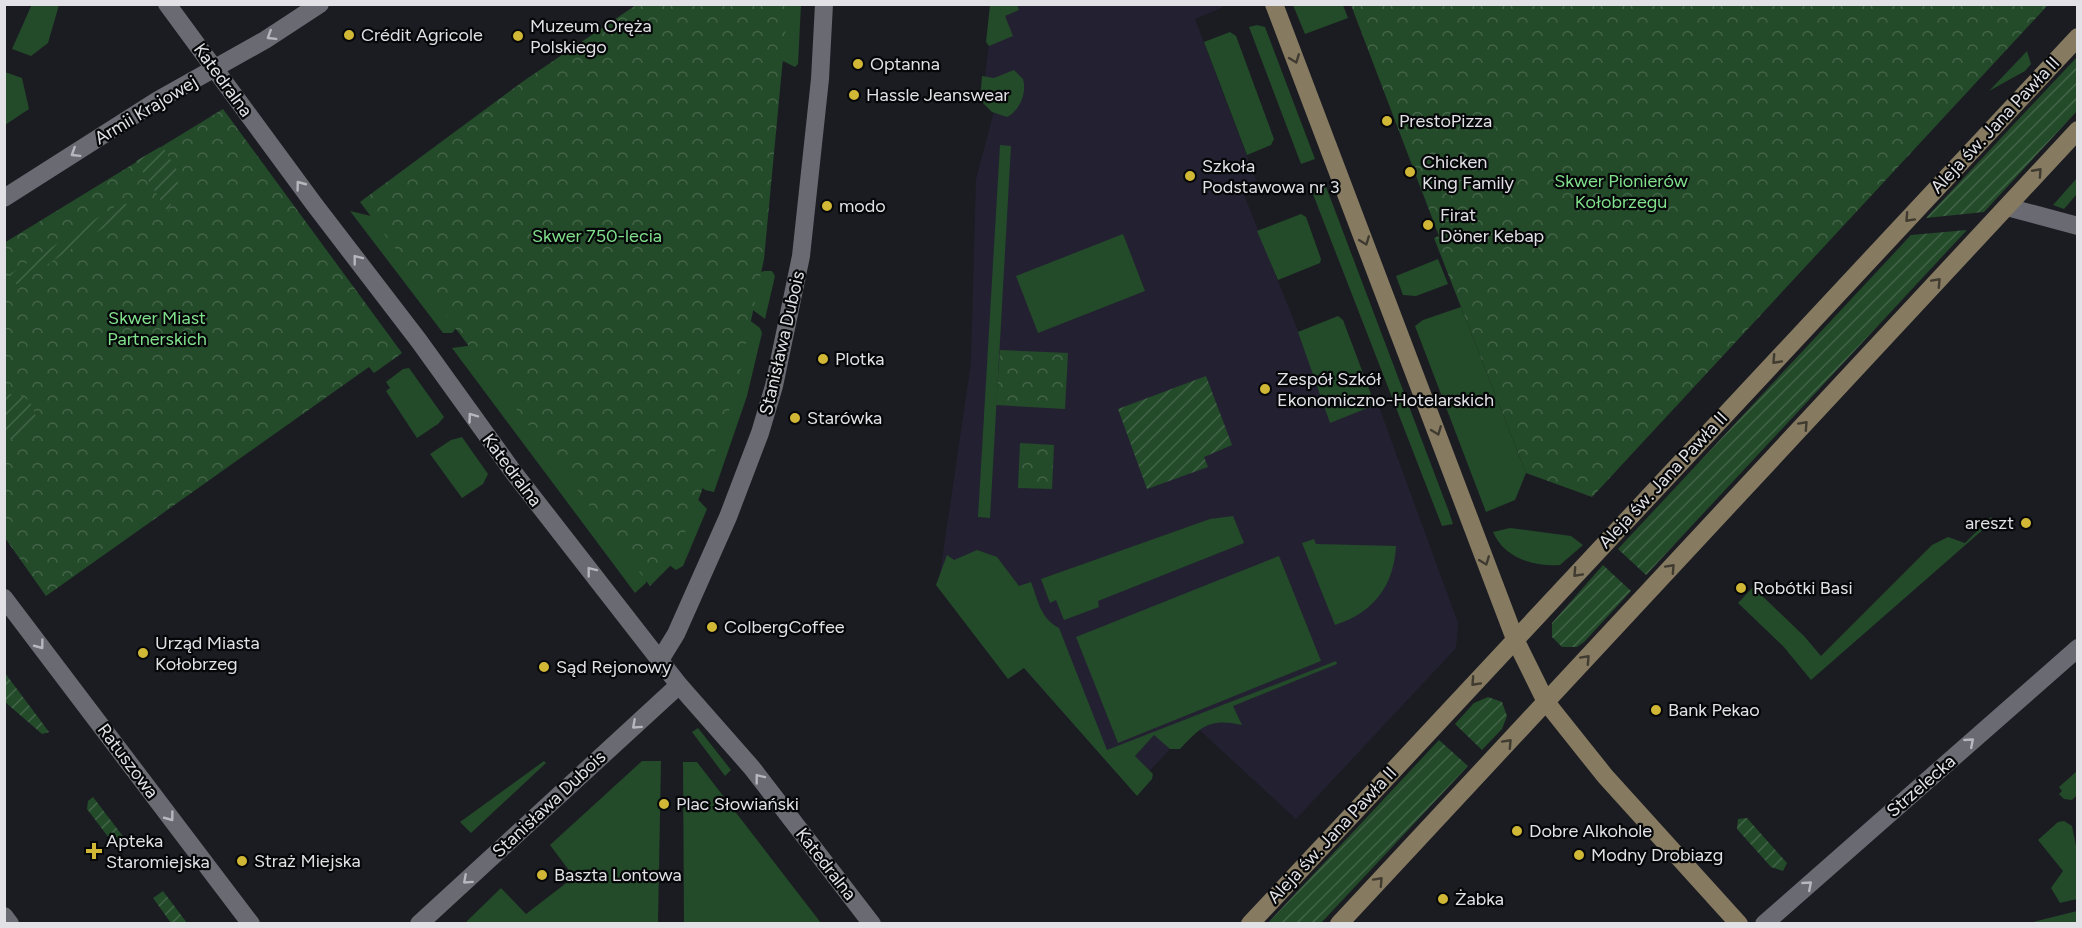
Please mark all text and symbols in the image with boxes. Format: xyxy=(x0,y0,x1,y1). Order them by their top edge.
place label: Muzeum Oręża Polskiego xyxy=(530,15,652,58)
place label: Crédit Agricole xyxy=(361,24,483,46)
marker: Crédit Agricole xyxy=(342,28,356,42)
one-way arrow xyxy=(267,29,277,41)
marker: Muzeum Oręża Polskiego xyxy=(511,29,525,43)
street label: Katedralna xyxy=(189,39,257,121)
street label: Aleja św. Jana Pawła II xyxy=(1926,52,2064,198)
place label: Optanna xyxy=(870,53,940,75)
one-way arrow xyxy=(1288,53,1301,64)
marker: Optanna xyxy=(851,57,865,71)
street label: Armii Krajowej xyxy=(91,71,201,149)
place label: Hassle Jeanswear xyxy=(866,84,1009,106)
marker: Hassle Jeanswear xyxy=(847,88,861,102)
place label: PrestoPizza xyxy=(1399,110,1492,132)
marker: PrestoPizza xyxy=(1380,114,1394,128)
one-way arrow xyxy=(71,146,81,158)
place label: Chicken King Family xyxy=(1422,151,1515,194)
place label: Szkoła Podstawowa nr 3 xyxy=(1202,155,1339,198)
marker: Chicken King Family xyxy=(1403,165,1417,179)
marker: Szkoła Podstawowa nr 3 xyxy=(1183,169,1197,183)
one-way arrow xyxy=(2031,169,2042,180)
park label: Skwer Pionierów Kołobrzegu xyxy=(1554,170,1688,213)
one-way arrow xyxy=(296,180,307,191)
place label: modo xyxy=(839,195,886,217)
marker: modo xyxy=(820,199,834,213)
place label: Firat Döner Kebap xyxy=(1440,204,1544,247)
one-way arrow xyxy=(1905,211,1916,222)
marker: Firat Döner Kebap xyxy=(1421,218,1435,232)
park label: Skwer 750-lecia xyxy=(532,225,662,247)
one-way arrow xyxy=(1357,236,1370,246)
one-way arrow xyxy=(353,255,364,266)
street label: Stanisława Dubois xyxy=(755,269,809,417)
one-way arrow xyxy=(1930,279,1941,289)
park label: Skwer Miast Partnerskich xyxy=(107,307,207,350)
place label: Plotka xyxy=(835,348,884,370)
marker: Plotka xyxy=(816,352,830,366)
one-way arrow xyxy=(1772,353,1783,364)
place label: Zespół Szkół Ekonomiczno-Hotelarskich xyxy=(1277,368,1494,411)
marker: Zespół Szkół Ekonomiczno-Hotelarskich xyxy=(1258,382,1272,396)
place label: Starówka xyxy=(807,407,882,429)
street label: Aleja św. Jana Pawła II xyxy=(1594,407,1732,553)
marker: Starówka xyxy=(788,411,802,425)
one-way arrow xyxy=(468,412,479,423)
one-way arrow xyxy=(1797,421,1808,432)
one-way arrow xyxy=(1429,425,1442,436)
street label: Katedralna xyxy=(477,429,547,511)
place label: areszt xyxy=(1965,512,2014,534)
marker: areszt xyxy=(2019,516,2033,530)
one-way arrow xyxy=(1478,555,1491,566)
one-way arrow xyxy=(1664,564,1675,574)
one-way arrow xyxy=(1573,566,1584,576)
one-way arrow xyxy=(588,567,599,578)
place label: Robótki Basi xyxy=(1753,577,1853,599)
marker: Robótki Basi xyxy=(1734,581,1748,595)
place label: ColbergCoffee xyxy=(724,616,845,638)
marker: ColbergCoffee xyxy=(705,620,719,634)
place label: Urząd Miasta Kołobrzeg xyxy=(155,632,260,675)
one-way arrow xyxy=(33,638,44,649)
marker: Urząd Miasta Kołobrzeg xyxy=(136,646,150,660)
place label: Sąd Rejonowy xyxy=(556,656,672,678)
one-way arrow xyxy=(1579,656,1590,666)
marker: Sąd Rejonowy xyxy=(537,660,551,674)
one-way arrow xyxy=(1471,675,1482,685)
place label: Bank Pekao xyxy=(1668,699,1760,721)
marker: Bank Pekao xyxy=(1649,703,1663,717)
one-way arrow xyxy=(632,718,643,729)
street label: Ratuszowa xyxy=(93,719,163,803)
one-way arrow xyxy=(1963,738,1974,749)
one-way arrow xyxy=(1501,740,1512,750)
street label: Stanisława Dubois xyxy=(488,746,610,862)
street label: Strzelecka xyxy=(1882,750,1960,822)
street label: Aleja św. Jana Pawła II xyxy=(1263,762,1401,908)
one-way arrow xyxy=(756,773,767,784)
place label: Plac Słowiański xyxy=(676,793,799,815)
marker: Plac Słowiański xyxy=(657,797,671,811)
one-way arrow xyxy=(163,810,174,821)
place label: Dobre Alkohole xyxy=(1529,820,1652,842)
street label: Katedralna xyxy=(791,824,861,904)
marker: Dobre Alkohole xyxy=(1510,824,1524,838)
place label: Apteka Staromiejska xyxy=(106,830,210,873)
marker: Apteka Staromiejska xyxy=(87,844,101,858)
place label: Modny Drobiazg xyxy=(1591,844,1723,866)
marker: Modny Drobiazg xyxy=(1572,848,1586,862)
place label: Straż Miejska xyxy=(254,850,361,872)
marker: Straż Miejska xyxy=(235,854,249,868)
place label: Baszta Lontowa xyxy=(554,864,682,886)
marker: Baszta Lontowa xyxy=(535,868,549,882)
one-way arrow xyxy=(463,873,474,884)
one-way arrow xyxy=(1372,877,1383,888)
one-way arrow xyxy=(1801,881,1812,892)
place label: Żabka xyxy=(1455,888,1504,910)
marker: Żabka xyxy=(1436,892,1450,906)

